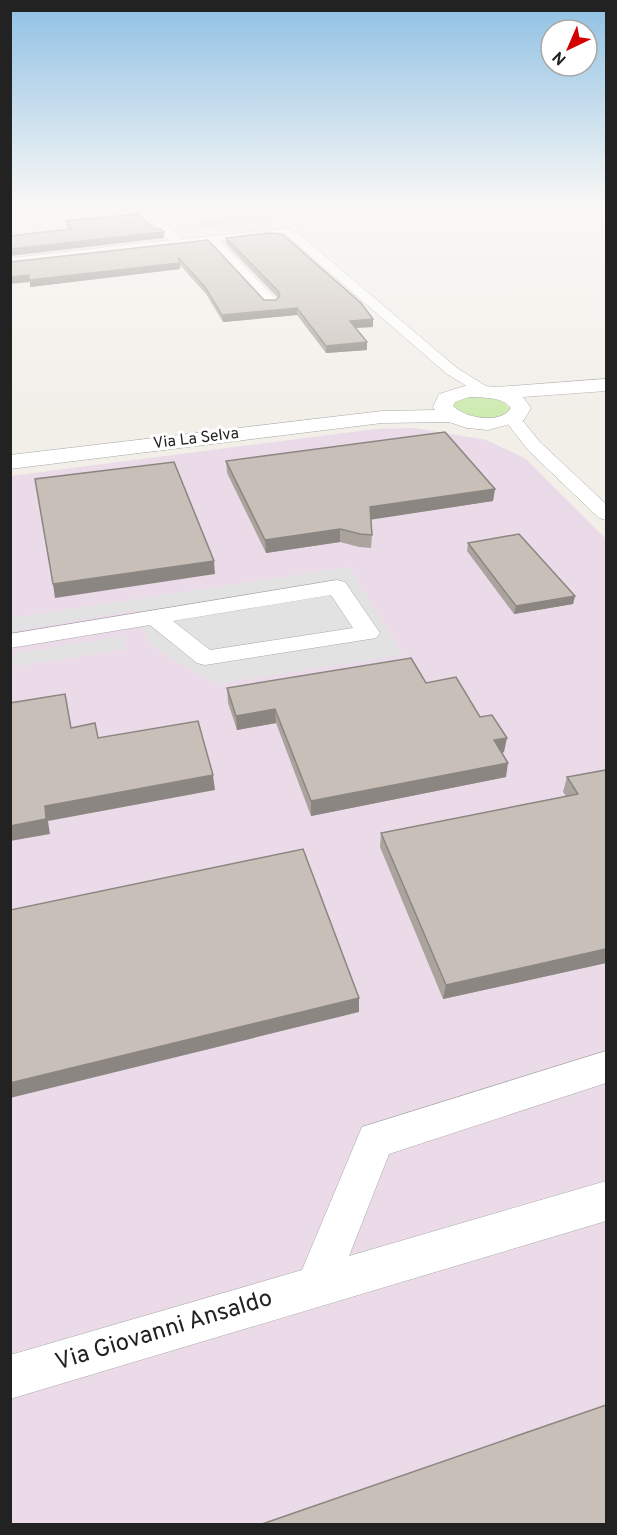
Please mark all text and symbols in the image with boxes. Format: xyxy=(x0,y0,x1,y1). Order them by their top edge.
north arrow xyxy=(539,18,599,78)
text: N xyxy=(549,46,571,69)
street label: Via La Selva xyxy=(152,424,240,454)
street label: Via Giovanni Ansaldo xyxy=(52,1284,276,1378)

